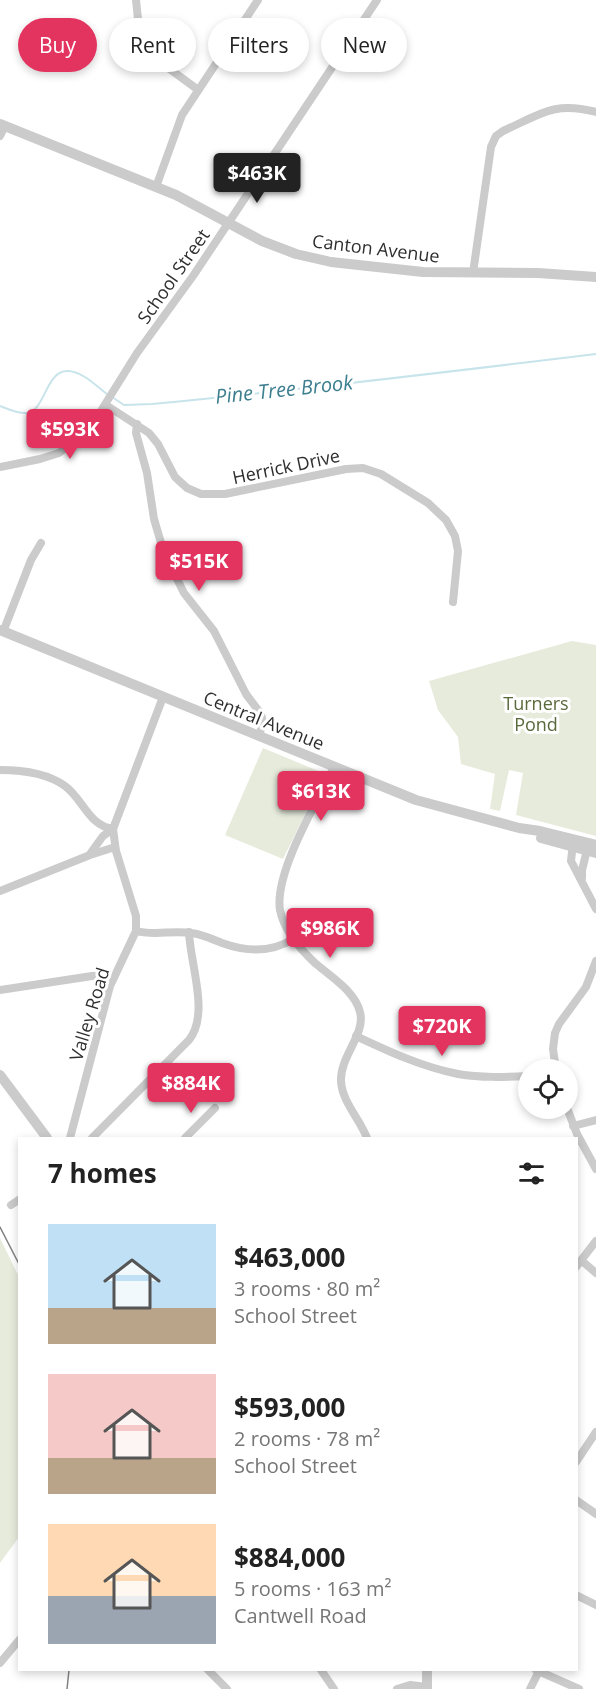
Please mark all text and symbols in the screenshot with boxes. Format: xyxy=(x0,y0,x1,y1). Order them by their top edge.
chip: Buy xyxy=(18,18,97,72)
chip: Rent xyxy=(109,18,196,72)
chip: Filters xyxy=(208,18,309,72)
chip: New xyxy=(321,18,407,72)
pin: $463K xyxy=(215,153,299,204)
text: $463K xyxy=(227,159,287,186)
street label: School Street xyxy=(131,224,215,328)
street label: Canton Avenue xyxy=(311,228,441,268)
water label: Pine Tree Brook xyxy=(214,368,355,410)
pin: $593K xyxy=(28,409,112,460)
text: $593K xyxy=(40,415,100,442)
street label: Herrick Drive xyxy=(230,443,342,489)
pin: $515K xyxy=(157,541,241,592)
text: $515K xyxy=(169,547,229,574)
street label: Central Avenue xyxy=(200,685,328,755)
park label: Turners Pond xyxy=(503,691,569,736)
pin: $613K xyxy=(279,771,363,822)
text: $613K xyxy=(291,777,351,804)
pin: $986K xyxy=(288,908,372,959)
text: $986K xyxy=(300,914,360,941)
street label: Valley Road xyxy=(63,964,115,1064)
pin: $720K xyxy=(400,1006,484,1057)
text: $720K xyxy=(412,1012,472,1039)
map controls xyxy=(518,1059,578,1119)
button: locate xyxy=(518,1059,578,1119)
pin: $884K xyxy=(149,1063,233,1114)
text: $884K xyxy=(161,1069,221,1096)
text: 7 homes xyxy=(48,1155,157,1191)
icon: filters xyxy=(515,1157,548,1190)
text: $463,000 xyxy=(234,1239,345,1275)
icon: home xyxy=(96,1248,168,1320)
text: 3 rooms · 80 m² xyxy=(234,1275,380,1302)
text: School Street xyxy=(234,1302,357,1329)
text: $593,000 xyxy=(234,1389,345,1425)
icon: home xyxy=(96,1398,168,1470)
text: 2 rooms · 78 m² xyxy=(234,1425,380,1452)
text: School Street xyxy=(234,1452,357,1479)
text: $884,000 xyxy=(234,1539,345,1575)
icon: home xyxy=(96,1548,168,1620)
text: 5 rooms · 163 m² xyxy=(234,1575,392,1602)
text: Cantwell Road xyxy=(234,1602,367,1629)

